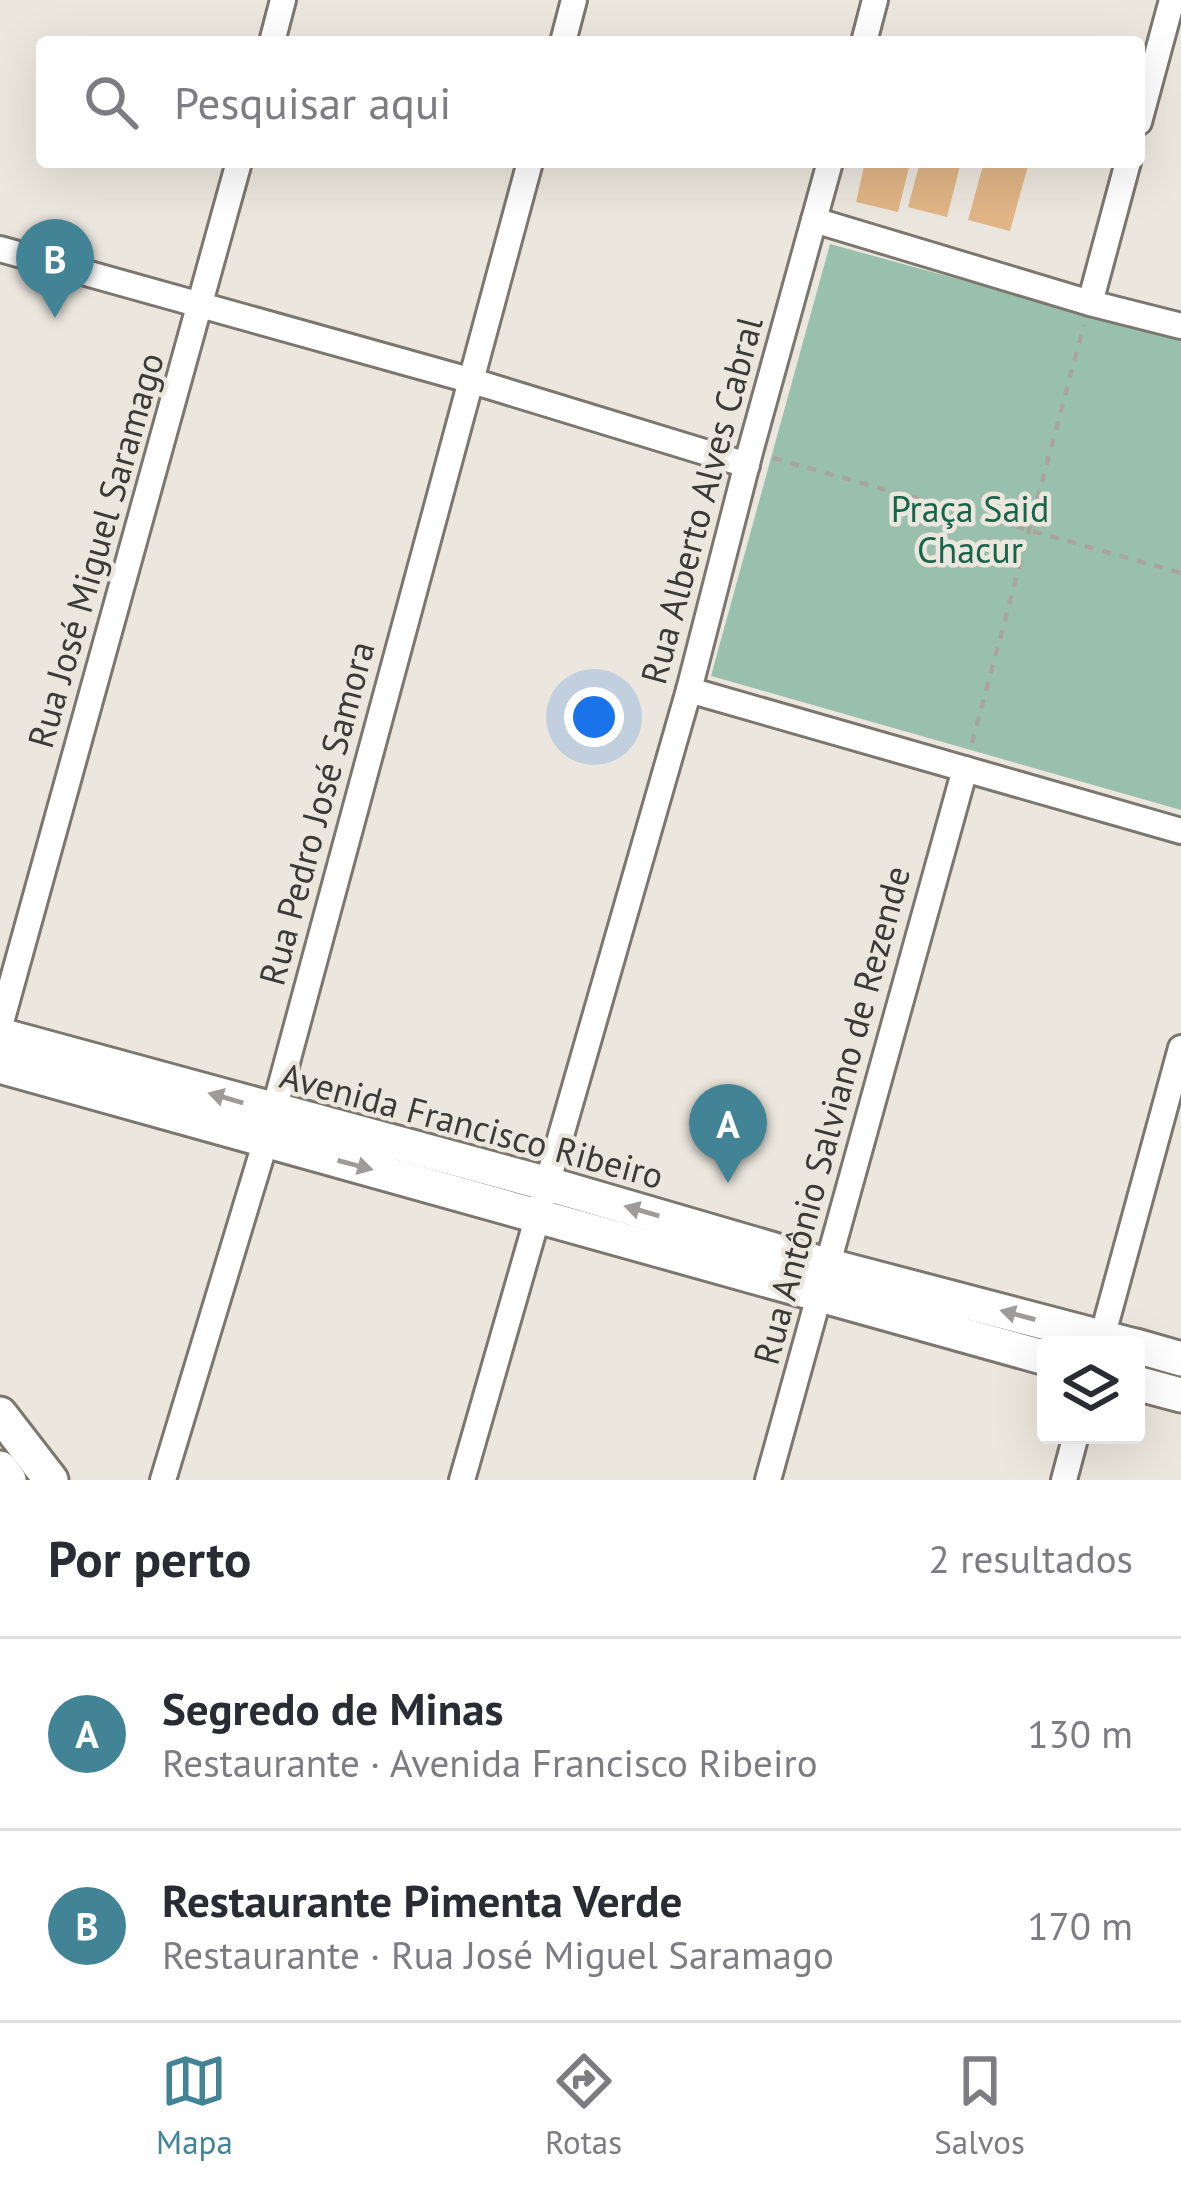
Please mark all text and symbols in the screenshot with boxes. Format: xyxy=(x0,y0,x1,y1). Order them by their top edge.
search box xyxy=(36,36,1145,168)
icon: search xyxy=(78,69,144,135)
text: Pesquisar aqui xyxy=(174,73,451,131)
pin: B xyxy=(16,219,94,318)
street label: Rua Alberto Alves Cabral xyxy=(629,311,773,689)
street label: Rua José Miguel Saramago xyxy=(16,347,174,753)
park label: Praça Said Chacur xyxy=(891,485,1049,573)
street label: Rua Pedro José Samora xyxy=(247,636,385,990)
your location xyxy=(564,687,624,747)
street label: Rua Antônio Salviano de Rezende xyxy=(742,861,920,1369)
street label: Avenida Francisco Ribeiro xyxy=(275,1051,669,1199)
pin: A xyxy=(689,1084,767,1183)
one-way arrow xyxy=(207,1087,244,1106)
one-way arrow xyxy=(337,1156,374,1175)
one-way arrow xyxy=(623,1201,660,1219)
one-way arrow xyxy=(1000,1305,1037,1324)
map controls xyxy=(1037,1336,1145,1444)
button: layers xyxy=(1037,1336,1145,1444)
text: Por perto xyxy=(48,1525,251,1591)
text: 2 resultados xyxy=(929,1533,1133,1584)
text: Segredo de Minas xyxy=(162,1679,504,1737)
text: A xyxy=(75,1708,99,1759)
text: 130 m xyxy=(1027,1708,1133,1759)
text: Restaurante · Avenida Francisco Ribeiro xyxy=(162,1737,818,1788)
text: Restaurante Pimenta Verde xyxy=(162,1871,682,1929)
text: B xyxy=(75,1900,99,1951)
text: 170 m xyxy=(1027,1900,1133,1951)
text: Restaurante · Rua José Miguel Saramago xyxy=(162,1929,834,1980)
tab: Mapa xyxy=(156,2048,233,2163)
tab: Rotas xyxy=(545,2048,622,2163)
tab: Salvos xyxy=(934,2048,1025,2163)

